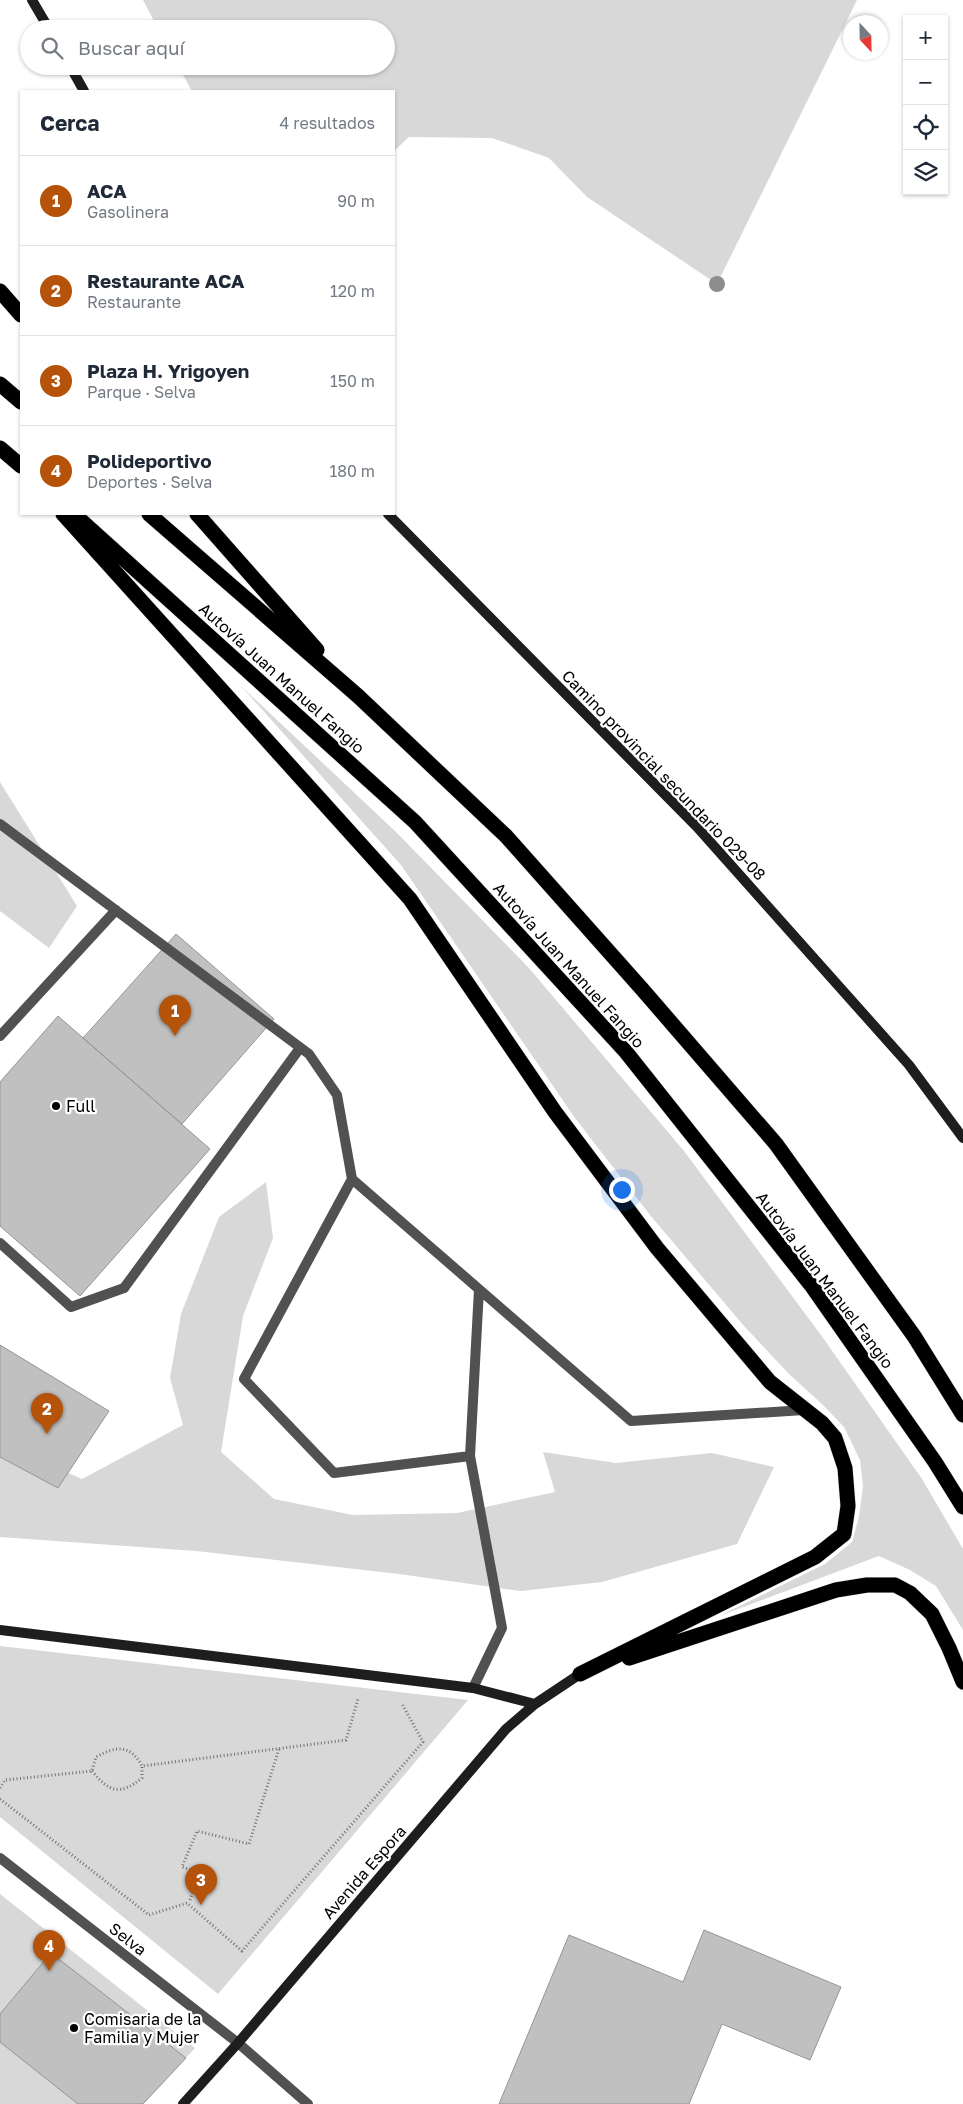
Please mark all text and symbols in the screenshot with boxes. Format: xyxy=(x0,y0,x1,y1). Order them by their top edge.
north arrow xyxy=(843,15,888,60)
map controls xyxy=(903,15,948,195)
button: + xyxy=(903,15,948,60)
search box xyxy=(20,20,395,75)
icon: search xyxy=(38,34,66,62)
text: Buscar aquí xyxy=(78,36,185,59)
button: − xyxy=(903,60,948,105)
button: locate xyxy=(903,105,948,150)
text: Cerca xyxy=(40,110,99,136)
text: 4 resultados xyxy=(280,113,375,133)
button: layers xyxy=(903,150,948,195)
text: ACA xyxy=(87,179,127,202)
text: 1 xyxy=(52,191,60,211)
text: 90 m xyxy=(337,191,375,211)
text: Gasolinera xyxy=(87,202,169,222)
text: Restaurante ACA xyxy=(87,269,245,292)
text: 2 xyxy=(51,281,61,301)
text: 120 m xyxy=(330,281,375,301)
text: Restaurante xyxy=(87,292,181,312)
text: Plaza H. Yrigoyen xyxy=(87,359,249,382)
text: 3 xyxy=(51,371,61,391)
text: 150 m xyxy=(330,371,375,391)
text: Parque · Selva xyxy=(87,382,196,402)
text: Polideportivo xyxy=(87,449,212,472)
text: 4 xyxy=(51,461,61,481)
text: 180 m xyxy=(329,461,375,481)
text: Deportes · Selva xyxy=(87,472,212,492)
street label: Autovía Juan Manuel Fangio xyxy=(195,598,369,758)
street label: Camino provincial secundario 029-08 xyxy=(558,666,770,884)
street label: Autovía Juan Manuel Fangio xyxy=(489,878,649,1052)
pin: 1 xyxy=(159,995,191,1036)
place label: Full xyxy=(66,1096,95,1116)
marker: Full xyxy=(50,1100,62,1112)
your location xyxy=(609,1177,635,1203)
street label: Autovía Juan Manuel Fangio xyxy=(752,1188,898,1372)
pin: 2 xyxy=(31,1393,63,1434)
street label: Avenida Espora xyxy=(318,1821,410,1923)
pin: 3 xyxy=(185,1864,217,1905)
street label: Selva xyxy=(105,1918,151,1960)
pin: 4 xyxy=(33,1930,65,1971)
place label: Comisaria de la Familia y Mujer xyxy=(84,2009,201,2047)
marker: Comisaria de la Familia y Mujer xyxy=(68,2022,80,2034)

